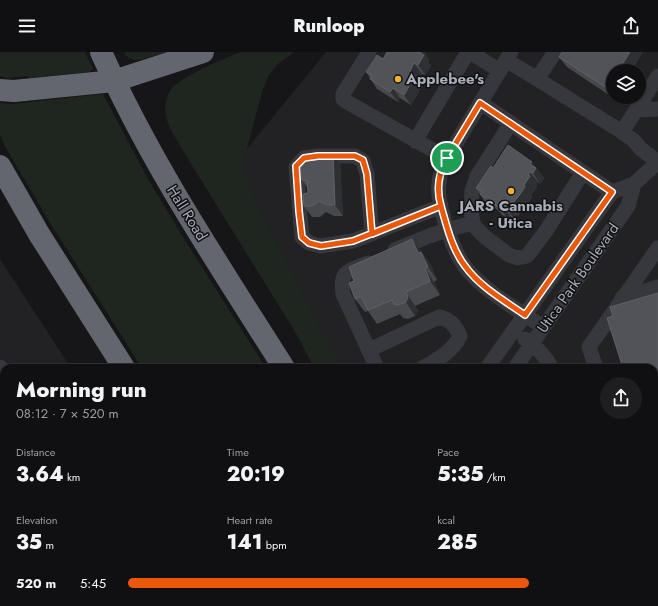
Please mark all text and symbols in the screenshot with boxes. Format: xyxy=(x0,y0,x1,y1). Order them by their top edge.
text: Runloop xyxy=(293,13,365,39)
icon: menu xyxy=(16,15,38,37)
icon: share xyxy=(620,15,642,37)
map controls xyxy=(606,64,646,104)
button: layers xyxy=(606,64,646,104)
place label: Applebee's xyxy=(405,68,484,90)
marker: Applebee's xyxy=(393,74,403,84)
pin xyxy=(430,141,464,175)
icon: arrive xyxy=(436,147,458,169)
street label: Hall Road xyxy=(161,181,213,245)
marker: JARS Cannabis - Utica xyxy=(506,186,516,196)
place label: JARS Cannabis - Utica xyxy=(456,195,563,234)
street label: Utica Park Boulevard xyxy=(532,218,624,338)
text: Morning run xyxy=(16,373,147,405)
button: share xyxy=(600,377,642,419)
text: 08:12 · 7 × 520 m xyxy=(16,404,119,423)
text: Distance xyxy=(16,444,55,460)
text: Time xyxy=(227,444,249,460)
text: Pace xyxy=(437,444,459,460)
text: 3.64 xyxy=(16,460,64,489)
text: 20:19 xyxy=(227,460,285,489)
text: 5:35 xyxy=(437,460,484,489)
text: km xyxy=(64,469,80,485)
text: /km xyxy=(484,469,506,485)
text: Elevation xyxy=(16,512,58,528)
text: Heart rate xyxy=(227,512,273,528)
text: kcal xyxy=(437,512,455,528)
text: 35 xyxy=(16,528,42,557)
text: 141 xyxy=(227,528,262,557)
text: 285 xyxy=(437,528,477,557)
text: m xyxy=(42,537,54,553)
text: bpm xyxy=(262,537,287,553)
text: 520 m xyxy=(16,574,56,593)
text: 5:45 xyxy=(80,574,106,593)

